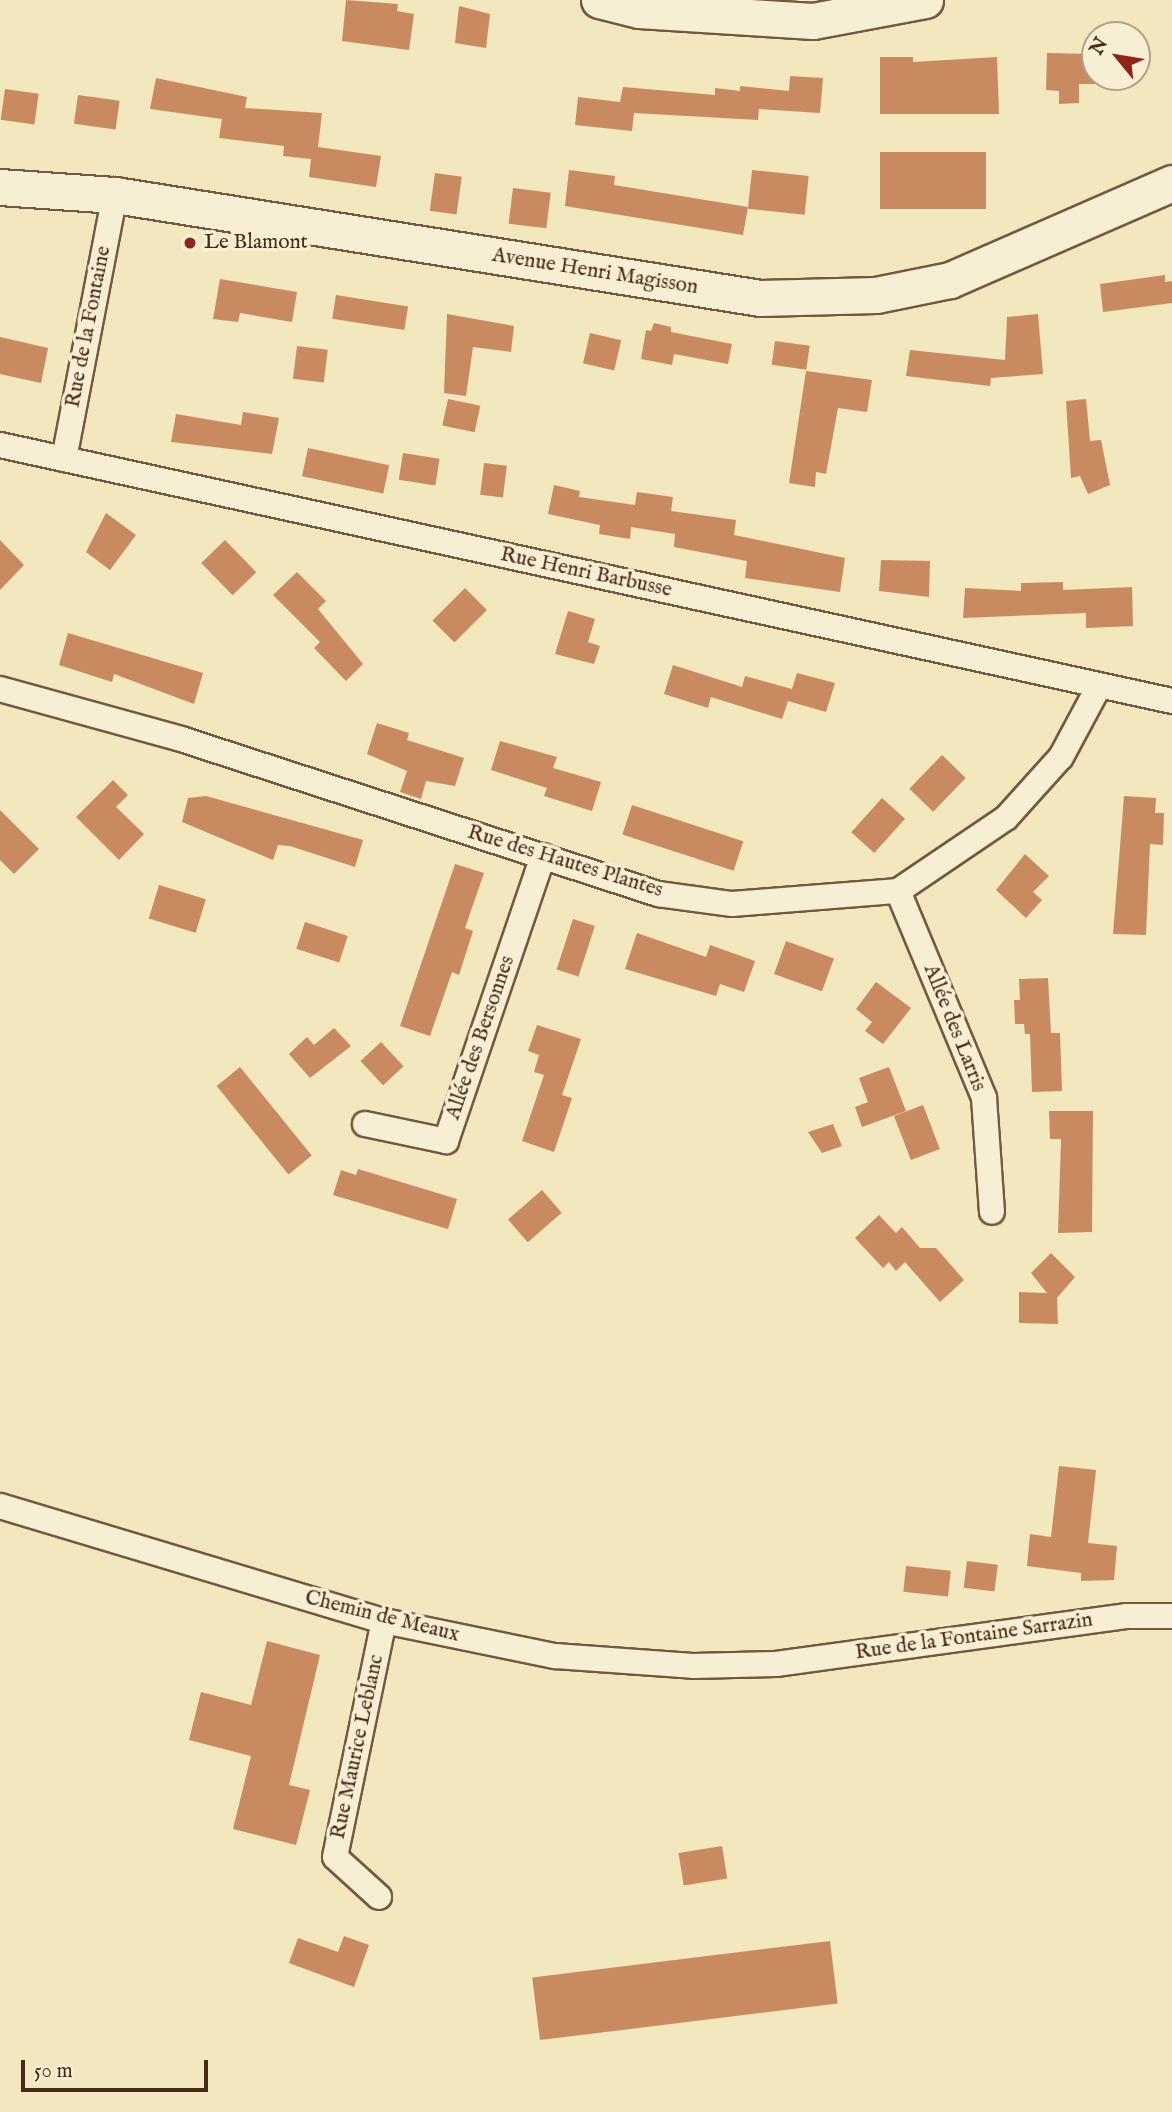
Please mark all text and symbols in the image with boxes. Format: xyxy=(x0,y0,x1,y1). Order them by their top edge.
north arrow xyxy=(1081,21,1151,91)
text: N xyxy=(1085,33,1114,60)
place label: Le Blamont xyxy=(204,230,308,256)
marker: Le Blamont xyxy=(182,235,198,251)
street label: Avenue Henri Magisson xyxy=(490,243,700,301)
street label: Rue de la Fontaine xyxy=(61,244,117,410)
street label: Rue Henri Barbusse xyxy=(498,543,674,603)
street label: Rue des Hautes Plantes xyxy=(464,820,666,904)
street label: Allée des Bersonnes xyxy=(441,953,521,1123)
street label: Allée des Larris xyxy=(917,961,991,1095)
street label: Chemin de Meaux xyxy=(302,1586,462,1648)
street label: Rue de la Fontaine Sarrazin xyxy=(854,1608,1094,1666)
street label: Rue Maurice Leblanc xyxy=(326,1652,390,1842)
scale bar xyxy=(24,2046,212,2090)
text: 50 m xyxy=(34,2058,73,2085)

